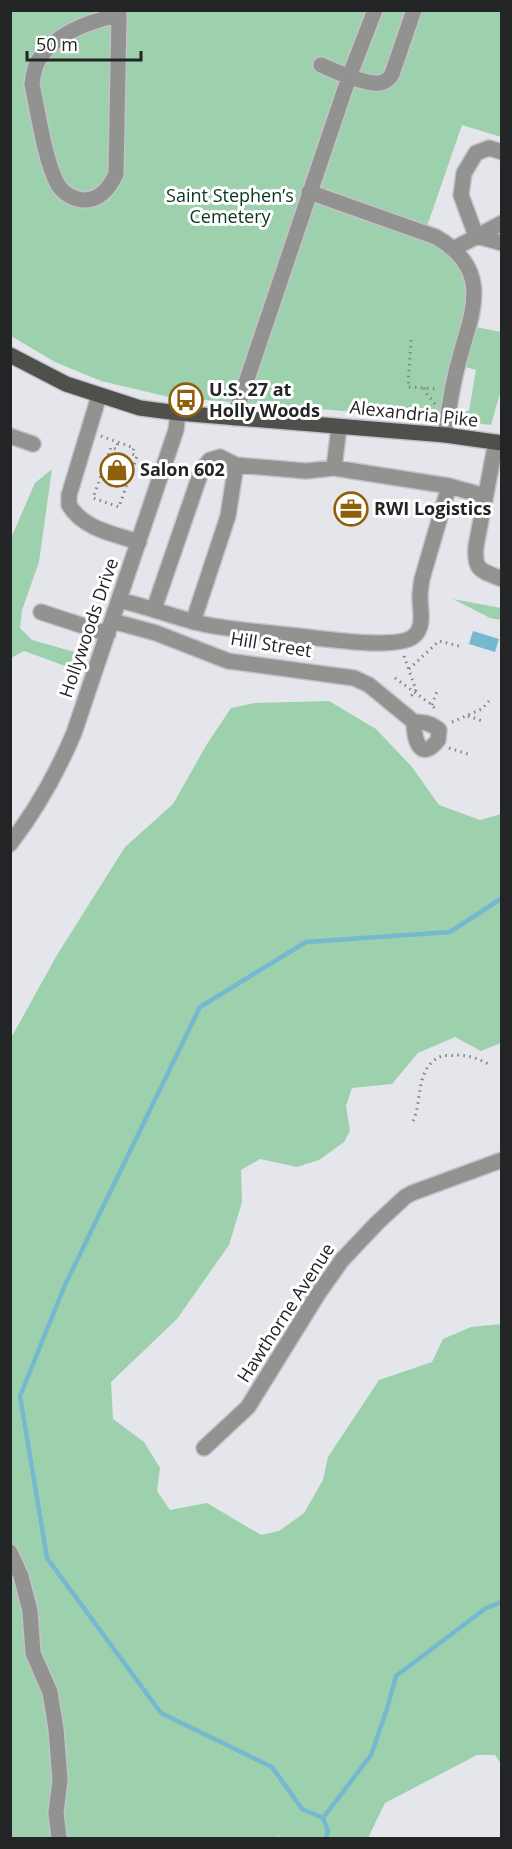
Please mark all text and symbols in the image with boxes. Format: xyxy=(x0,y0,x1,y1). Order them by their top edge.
scale bar xyxy=(27,24,141,62)
text: 50 m xyxy=(36,32,78,56)
park label: Saint Stephen’s Cemetery xyxy=(166,183,294,228)
place label: U.S. 27 at Holly Woods xyxy=(209,377,320,422)
bus stop icon: U.S. 27 at Holly Woods xyxy=(168,382,204,418)
street label: Alexandria Pike xyxy=(349,394,480,432)
shop icon: Salon 602 xyxy=(99,452,135,488)
place label: Salon 602 xyxy=(140,457,225,481)
office icon: RWI Logistics xyxy=(333,491,369,527)
place label: RWI Logistics xyxy=(374,496,491,520)
street label: Hollywoods Drive xyxy=(53,555,123,701)
street label: Hill Street xyxy=(229,626,313,662)
street label: Hawthorne Avenue xyxy=(231,1238,339,1387)

